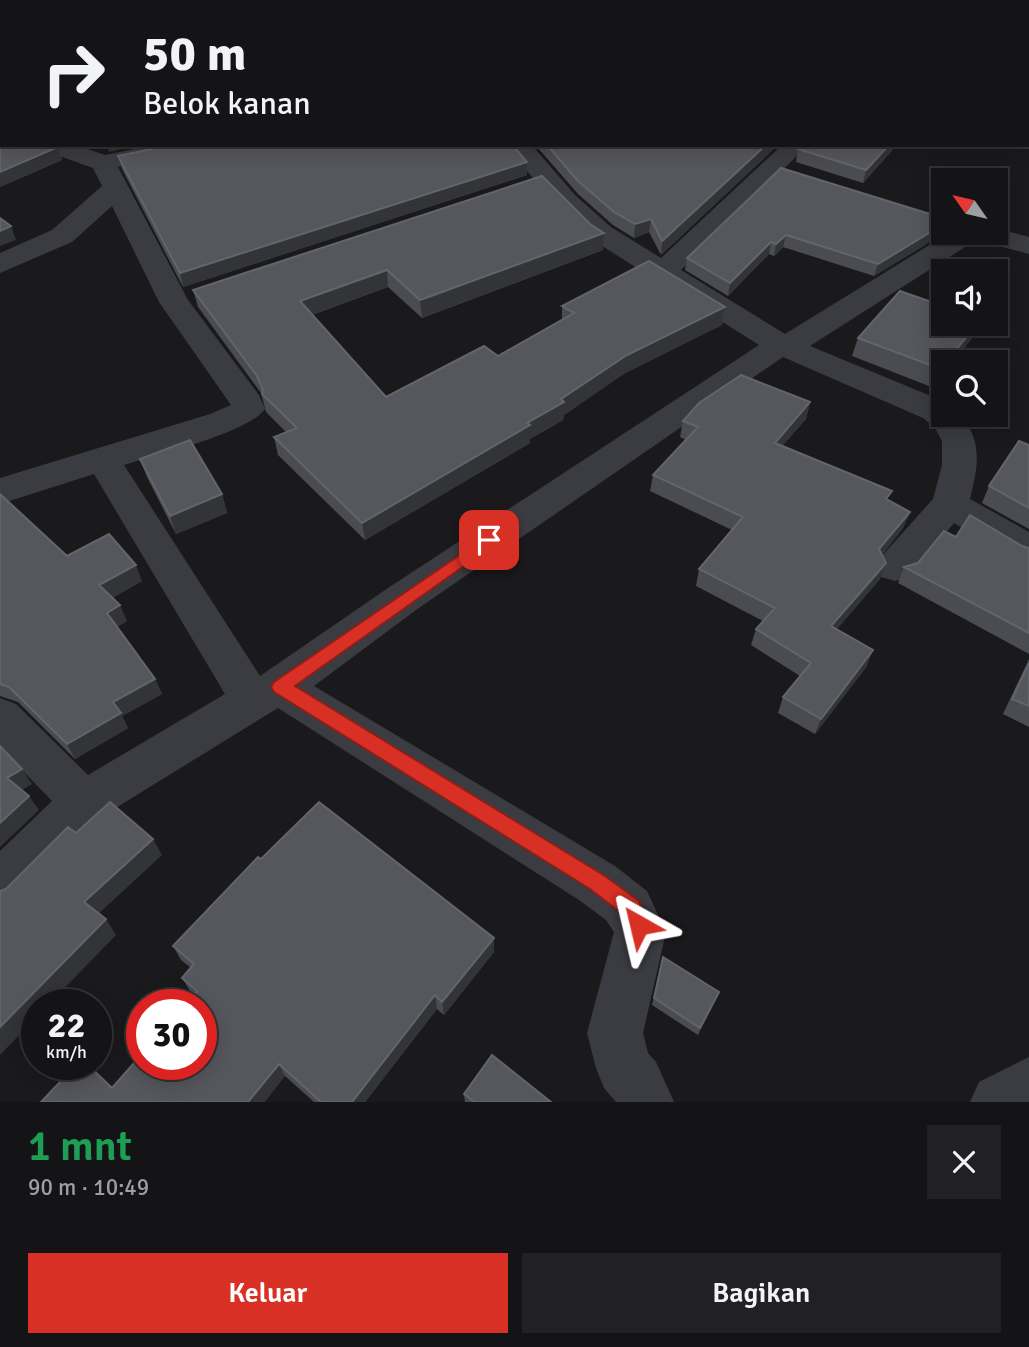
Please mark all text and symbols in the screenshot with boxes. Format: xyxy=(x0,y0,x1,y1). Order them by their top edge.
text: 50 m xyxy=(143,24,246,84)
icon: right xyxy=(28,28,119,119)
text: Belok kanan xyxy=(143,84,311,123)
north arrow xyxy=(931,168,1008,245)
map controls xyxy=(931,168,1008,427)
button: sound xyxy=(931,259,1008,336)
button: search xyxy=(931,350,1008,427)
pin xyxy=(459,510,519,570)
icon: arrive xyxy=(470,521,508,559)
position arrow xyxy=(602,888,676,962)
speed limit sign: 30 xyxy=(126,989,217,1080)
text: 22 xyxy=(48,1004,85,1047)
text: km/h xyxy=(46,1041,87,1063)
text: 1 mnt xyxy=(28,1121,132,1172)
button: close xyxy=(927,1125,1001,1199)
text: 90 m · 10:49 xyxy=(28,1173,149,1202)
button: Keluar xyxy=(28,1253,508,1333)
button: Bagikan xyxy=(522,1253,1001,1333)

